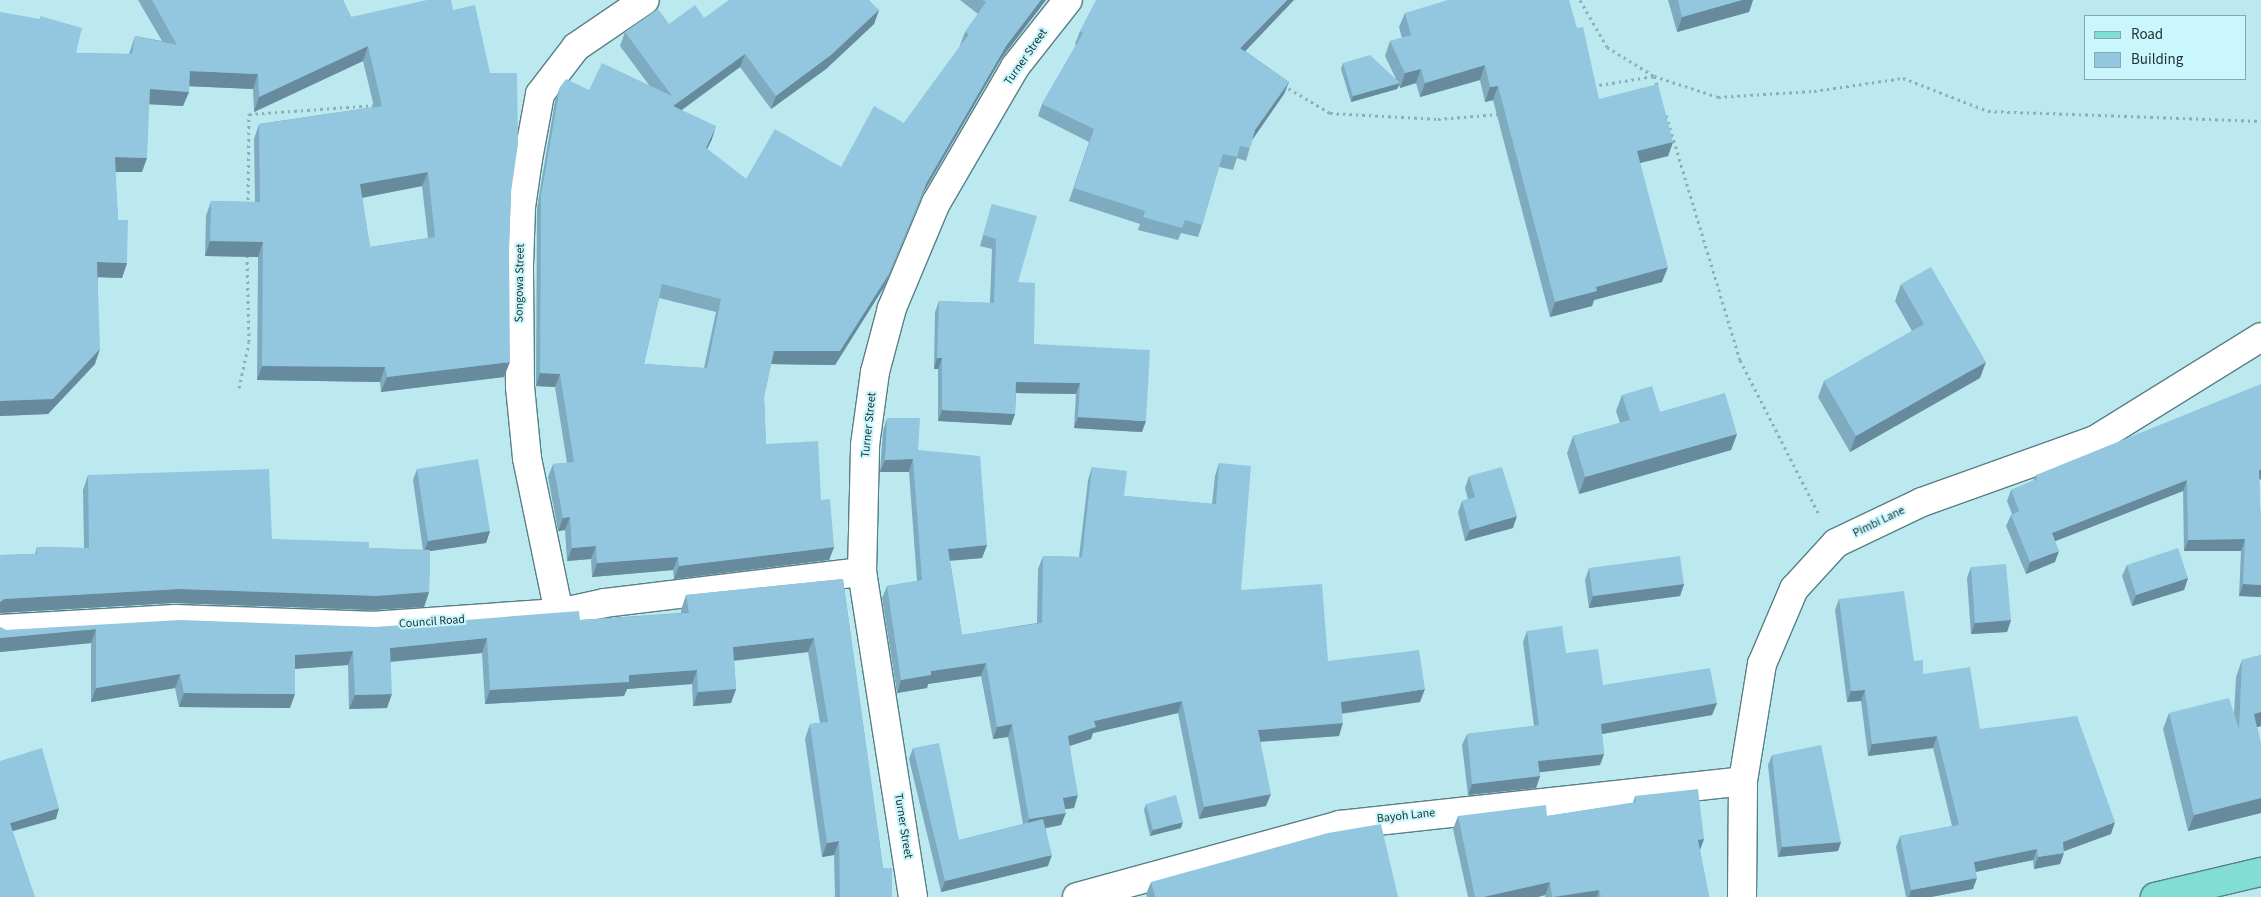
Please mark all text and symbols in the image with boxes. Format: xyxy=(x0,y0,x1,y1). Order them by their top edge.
legend xyxy=(2084,15,2246,80)
text: Road xyxy=(2131,24,2163,45)
street label: Turner Street xyxy=(1001,26,1051,88)
text: Building xyxy=(2131,49,2183,70)
street label: Songowa Street xyxy=(512,243,528,323)
street label: Turner Street xyxy=(858,392,880,458)
street label: Pimbi Lane xyxy=(1851,503,1907,541)
street label: Council Road xyxy=(399,613,465,631)
street label: Turner Street xyxy=(891,792,915,860)
street label: Bayoh Lane xyxy=(1376,806,1436,826)

